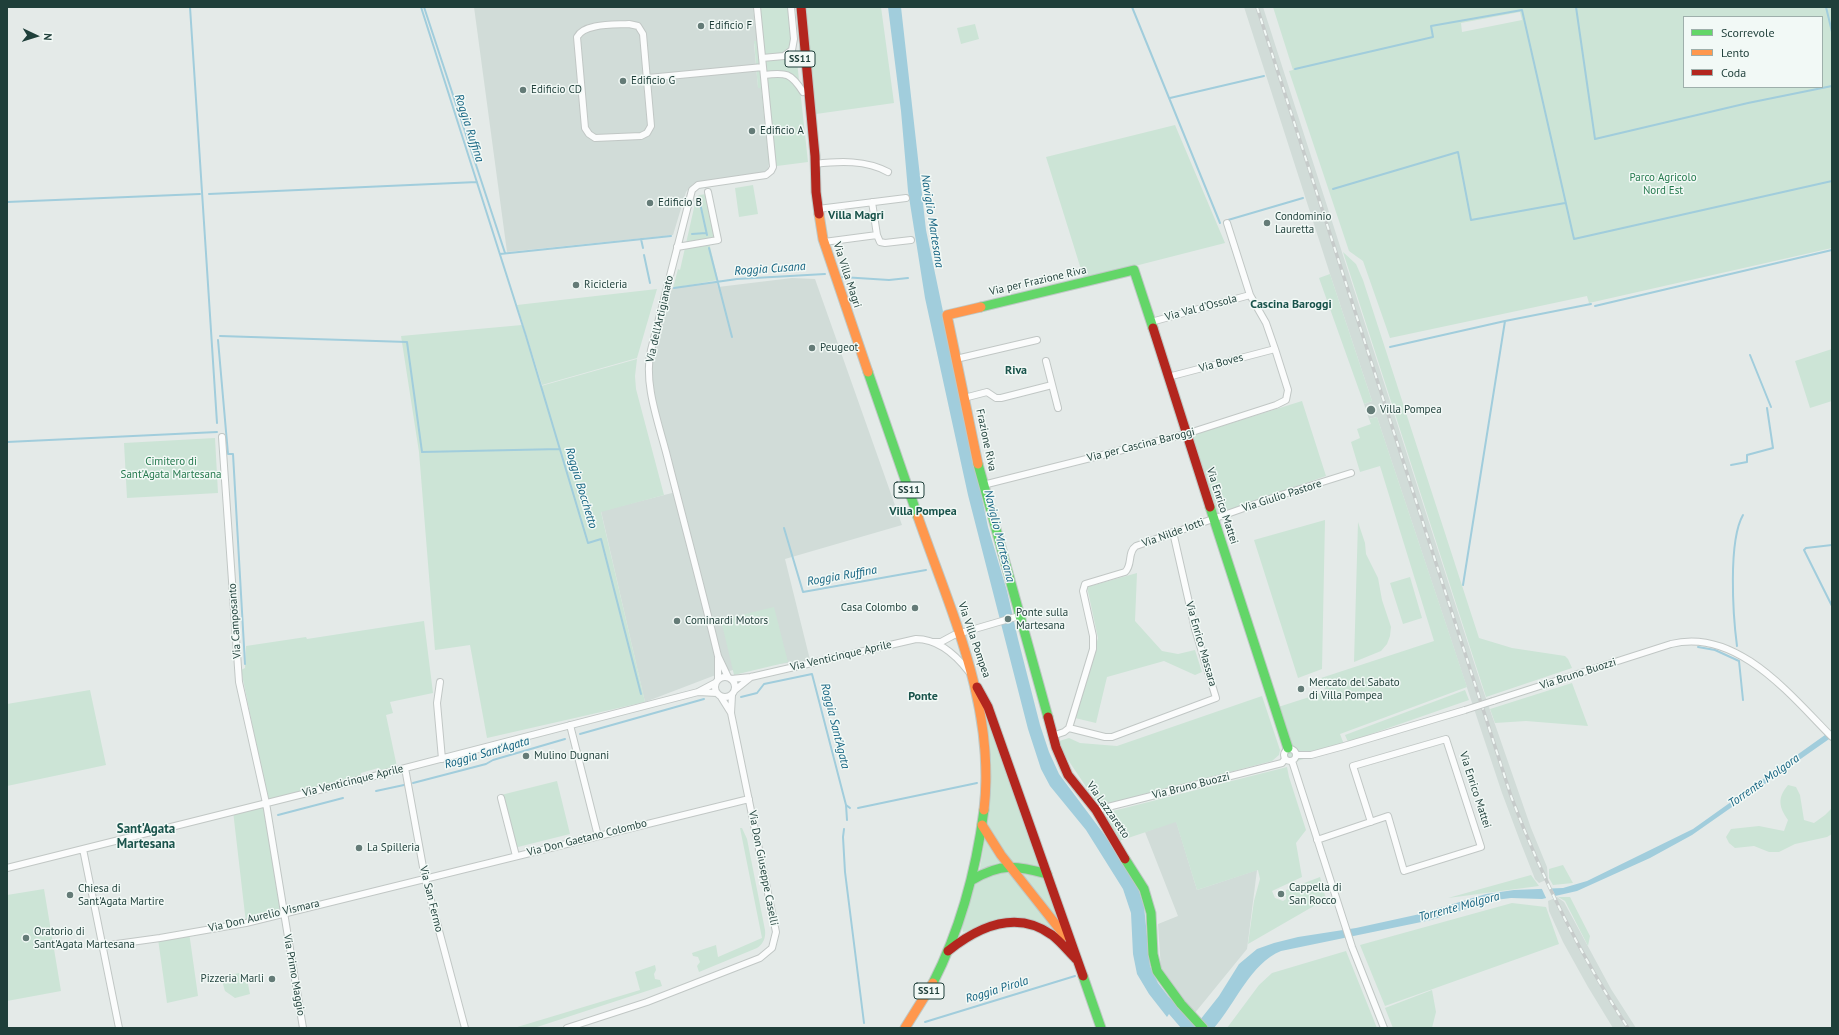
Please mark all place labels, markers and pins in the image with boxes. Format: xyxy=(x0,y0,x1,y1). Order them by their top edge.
place label: Edificio F xyxy=(709,19,752,33)
marker: Edificio F xyxy=(696,21,706,31)
place label: Edificio G xyxy=(631,74,675,88)
marker: Edificio G xyxy=(618,76,628,86)
place label: Edificio CD xyxy=(531,83,582,97)
marker: Edificio CD xyxy=(518,85,528,95)
place label: Edificio A xyxy=(760,124,804,138)
marker: Edificio A xyxy=(747,126,757,136)
place label: Edificio B xyxy=(658,196,702,210)
marker: Edificio B xyxy=(645,198,655,208)
place label: Condominio Lauretta xyxy=(1275,210,1331,236)
marker: Condominio Lauretta xyxy=(1262,218,1272,228)
place label: Ricicleria xyxy=(584,278,627,292)
marker: Ricicleria xyxy=(571,280,581,290)
place label: Peugeot xyxy=(820,341,858,355)
marker: Peugeot xyxy=(807,343,817,353)
place label: Villa Pompea xyxy=(1380,403,1442,417)
marker: Villa Pompea xyxy=(1365,404,1377,416)
place label: Casa Colombo xyxy=(841,601,907,615)
marker: Casa Colombo xyxy=(910,603,920,613)
place label: Ponte sulla Martesana xyxy=(1016,606,1068,632)
place label: Cominardi Motors xyxy=(685,614,768,628)
marker: Ponte sulla Martesana xyxy=(1003,614,1013,624)
marker: Cominardi Motors xyxy=(672,616,682,626)
place label: Mercato del Sabato di Villa Pompea xyxy=(1309,676,1400,702)
marker: Mercato del Sabato di Villa Pompea xyxy=(1296,684,1306,694)
place label: Mulino Dugnani xyxy=(534,749,609,763)
marker: Mulino Dugnani xyxy=(521,751,531,761)
place label: La Spilleria xyxy=(367,841,420,855)
marker: La Spilleria xyxy=(354,843,364,853)
place label: Cappella di San Rocco xyxy=(1289,881,1342,907)
place label: Chiesa di Sant'Agata Martire xyxy=(78,882,164,908)
marker: Cappella di San Rocco xyxy=(1276,889,1286,899)
marker: Chiesa di Sant'Agata Martire xyxy=(65,890,75,900)
place label: Oratorio di Sant'Agata Martesana xyxy=(34,925,135,951)
marker: Oratorio di Sant'Agata Martesana xyxy=(21,933,31,943)
place label: Pizzeria Marli xyxy=(201,972,264,986)
marker: Pizzeria Marli xyxy=(267,974,277,984)

